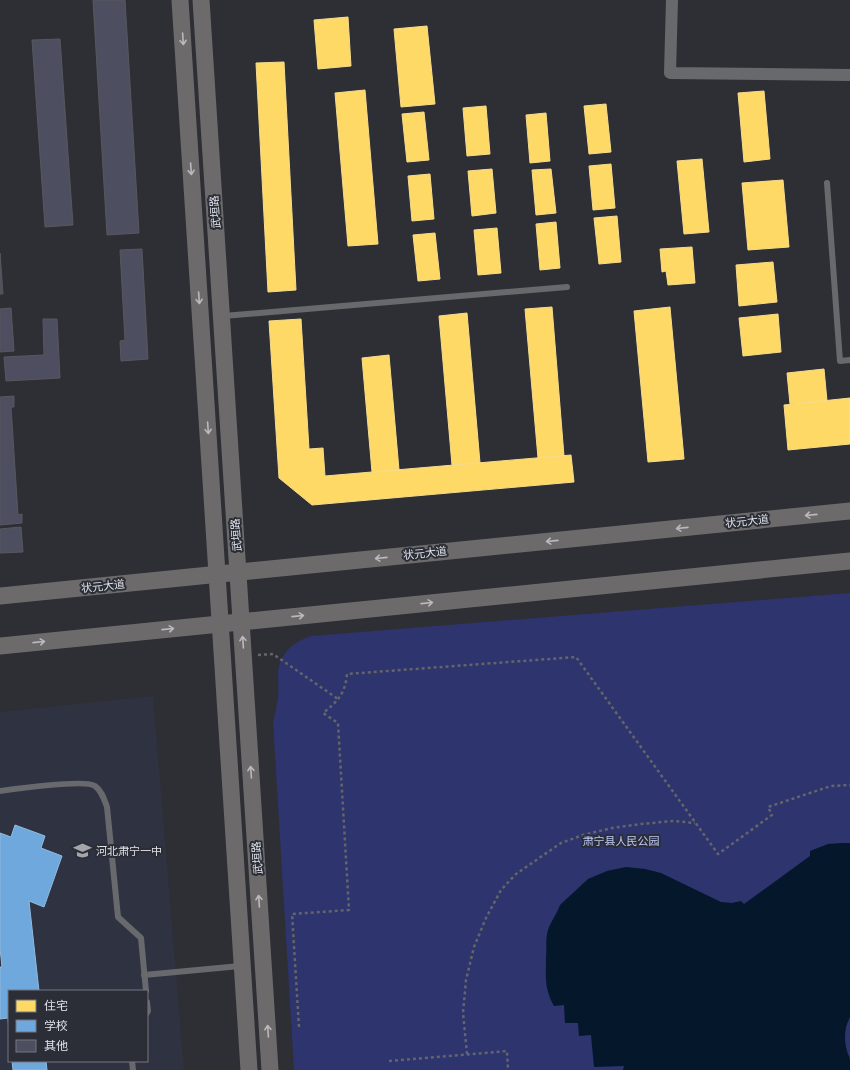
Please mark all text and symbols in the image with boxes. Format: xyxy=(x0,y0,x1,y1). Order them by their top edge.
one-way arrow xyxy=(179,32,186,45)
one-way arrow xyxy=(187,162,194,175)
street label: 武垣路 xyxy=(207,195,223,229)
one-way arrow xyxy=(196,291,203,304)
one-way arrow xyxy=(204,421,211,434)
one-way arrow xyxy=(805,511,818,518)
street label: 状元大道 xyxy=(724,512,770,530)
street label: 武垣路 xyxy=(228,518,244,552)
one-way arrow xyxy=(676,524,689,531)
one-way arrow xyxy=(546,537,559,544)
street label: 状元大道 xyxy=(402,544,448,562)
one-way arrow xyxy=(375,554,388,561)
street label: 状元大道 xyxy=(80,577,126,595)
one-way arrow xyxy=(420,600,433,607)
one-way arrow xyxy=(291,613,304,620)
one-way arrow xyxy=(161,626,174,633)
one-way arrow xyxy=(239,636,246,649)
one-way arrow xyxy=(32,639,45,646)
one-way arrow xyxy=(247,766,255,779)
park label: 肃宁县人民公园 xyxy=(583,834,660,848)
school or university icon: 河北肃宁一中 xyxy=(73,841,93,861)
street label: 武垣路 xyxy=(249,841,265,875)
place label: 河北肃宁一中 xyxy=(96,844,162,858)
one-way arrow xyxy=(256,895,263,908)
legend xyxy=(8,990,148,1062)
text: 住宅 xyxy=(44,998,68,1013)
text: 学校 xyxy=(44,1018,68,1033)
one-way arrow xyxy=(264,1025,271,1038)
text: 其他 xyxy=(44,1038,68,1053)

